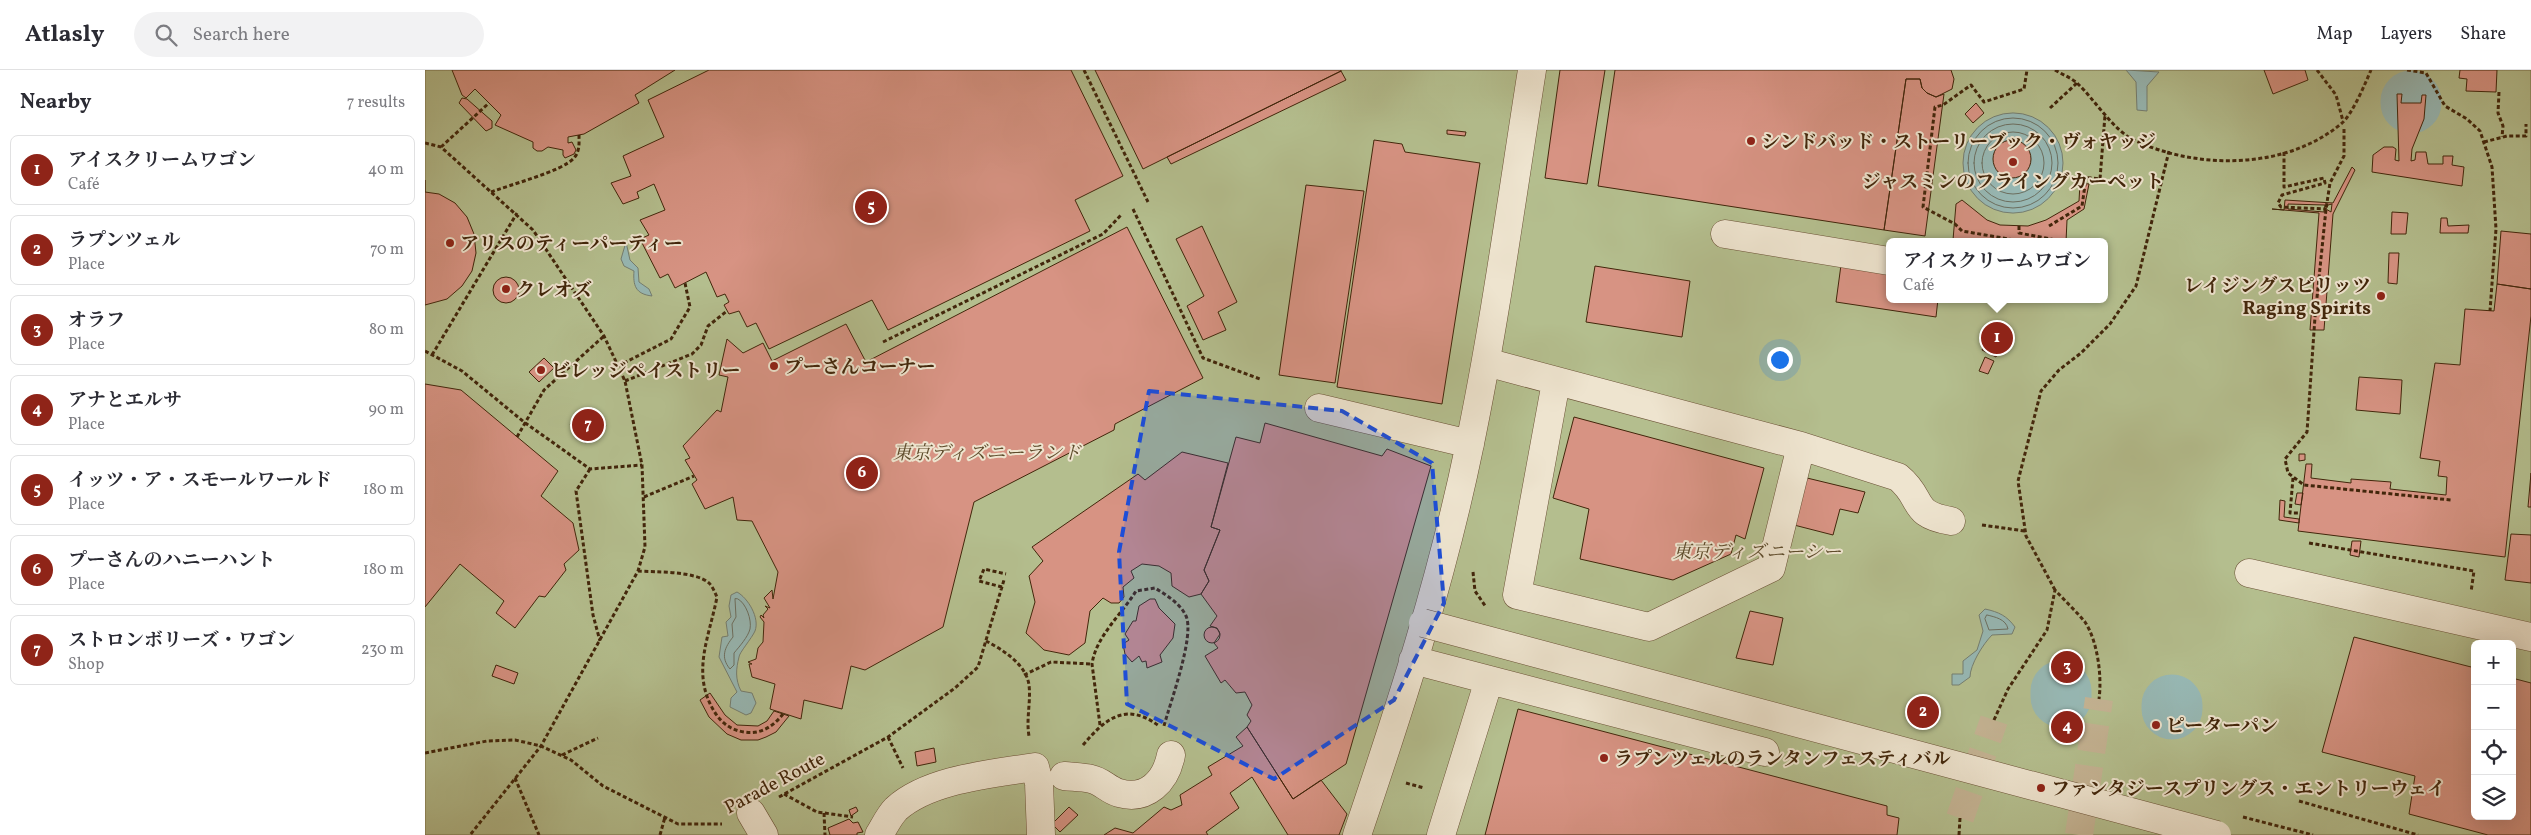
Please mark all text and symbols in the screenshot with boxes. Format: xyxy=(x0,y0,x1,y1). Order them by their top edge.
search box xyxy=(134,12,484,57)
text: Atlasly xyxy=(25,18,104,52)
icon: search xyxy=(152,21,180,49)
text: Search here xyxy=(192,22,290,48)
text: Map xyxy=(2316,22,2352,47)
text: Layers xyxy=(2380,22,2432,47)
text: Share xyxy=(2460,22,2506,47)
text: Nearby xyxy=(20,88,91,117)
text: 7 results xyxy=(347,92,405,114)
place label: シンドバッド・ストーリーブック・ヴォヤッジ xyxy=(1761,130,2156,156)
marker: シンドバッド・ストーリーブック・ヴォヤッジ xyxy=(1745,135,1757,147)
text: アイスクリームワゴン xyxy=(68,148,256,174)
marker: ジャスミンのフライングカーペット xyxy=(2007,156,2019,168)
text: 1 xyxy=(34,159,40,181)
text: 40 m xyxy=(368,159,404,181)
place label: ジャスミンのフライングカーペット xyxy=(1862,170,2164,196)
text: Café xyxy=(68,174,99,196)
pin: 5 xyxy=(855,188,887,226)
text: ラプンツェル xyxy=(68,228,180,254)
place label: アリスのティーパーティー xyxy=(460,232,683,258)
marker: アリスのティーパーティー xyxy=(444,237,456,249)
popup xyxy=(1886,238,2108,303)
text: 2 xyxy=(33,239,41,261)
text: 70 m xyxy=(370,239,404,261)
text: アイスクリームワゴン xyxy=(1903,249,2091,275)
text: Place xyxy=(68,254,105,276)
place label: レイジングスピリッツ Raging Spirits xyxy=(2184,274,2371,322)
text: Café xyxy=(1903,275,1934,297)
place label: クレオズ xyxy=(516,278,592,304)
marker: クレオズ xyxy=(500,283,512,295)
marker: レイジングスピリッツ Raging Spirits xyxy=(2375,290,2387,302)
text: オラフ xyxy=(68,308,125,334)
text: 3 xyxy=(33,319,41,341)
text: 80 m xyxy=(369,319,404,341)
pin: 1 xyxy=(1981,319,2013,357)
text: Place xyxy=(68,334,105,356)
your location xyxy=(1767,347,1793,373)
place label: プーさんコーナー xyxy=(784,355,935,381)
place label: ビレッジペイストリー xyxy=(551,359,741,385)
marker: プーさんコーナー xyxy=(768,360,780,372)
marker: ビレッジペイストリー xyxy=(535,364,547,376)
text: アナとエルサ xyxy=(68,388,182,414)
text: 4 xyxy=(32,399,42,421)
text: 90 m xyxy=(368,399,404,421)
pin: 7 xyxy=(572,406,604,444)
text: Place xyxy=(68,414,105,436)
park label: 東京ディズニーランド xyxy=(893,441,1082,467)
pin: 6 xyxy=(846,454,878,492)
text: イッツ・ア・スモールワールド xyxy=(68,468,332,494)
text: 5 xyxy=(33,479,41,501)
text: 180 m xyxy=(363,479,404,501)
text: Place xyxy=(68,494,105,516)
park label: 東京ディズニーシー xyxy=(1672,540,1842,566)
text: プーさんのハニーハント xyxy=(68,548,275,574)
text: 6 xyxy=(33,559,41,581)
text: 180 m xyxy=(363,559,404,581)
text: Place xyxy=(68,574,105,596)
text: ストロンボリーズ・ワゴン xyxy=(68,628,295,654)
text: 7 xyxy=(33,639,41,661)
text: 230 m xyxy=(361,639,404,661)
map controls xyxy=(2471,640,2516,820)
button: + xyxy=(2471,640,2516,685)
pin: 3 xyxy=(2051,648,2083,686)
text: Shop xyxy=(68,654,104,676)
button: − xyxy=(2471,685,2516,730)
pin: 2 xyxy=(1907,693,1939,731)
pin: 4 xyxy=(2051,708,2083,746)
place label: ピーターパン xyxy=(2166,714,2278,740)
marker: ピーターパン xyxy=(2150,719,2162,731)
button: locate xyxy=(2471,730,2516,775)
street label: Parade Route xyxy=(720,746,830,821)
place label: ラプンツェルのランタンフェスティバル xyxy=(1614,747,1951,773)
marker: ラプンツェルのランタンフェスティバル xyxy=(1598,752,1610,764)
button: layers xyxy=(2471,775,2516,820)
place label: ファンタジースプリングス・エントリーウェイ xyxy=(2051,777,2446,803)
marker: ファンタジースプリングス・エントリーウェイ xyxy=(2035,782,2047,794)

